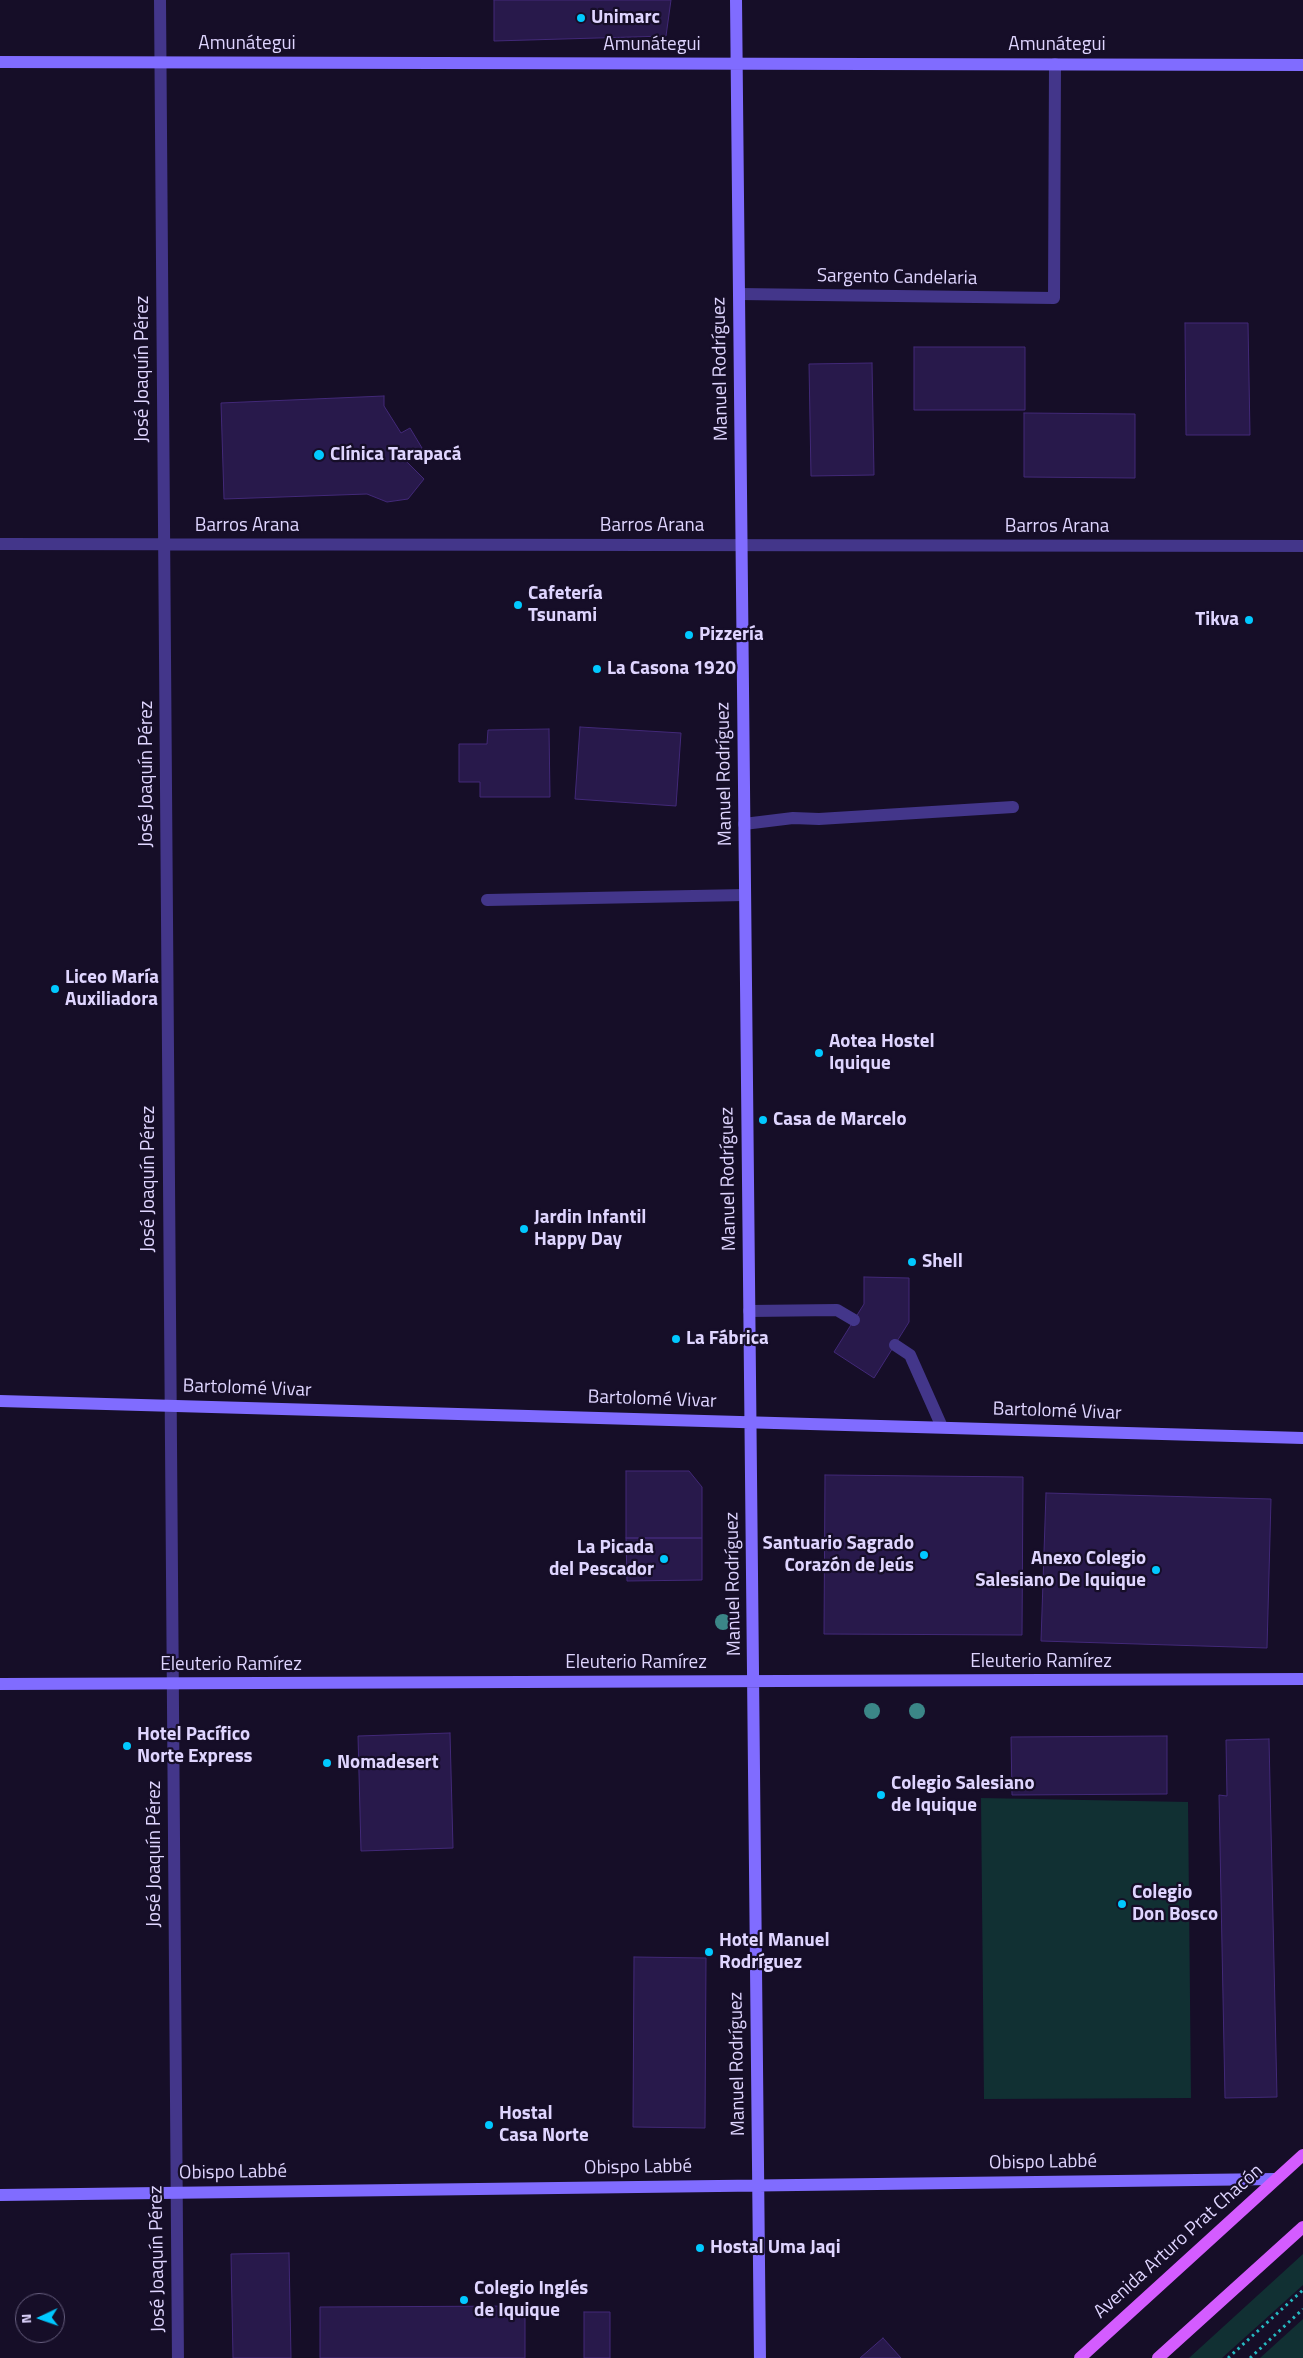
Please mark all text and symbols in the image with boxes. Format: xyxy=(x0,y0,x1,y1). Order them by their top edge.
place label: Unimarc xyxy=(591,7,660,29)
marker: Unimarc xyxy=(575,12,587,24)
street label: Amunátegui xyxy=(198,33,296,55)
street label: Amunátegui xyxy=(603,34,701,56)
street label: Amunátegui xyxy=(1008,34,1106,56)
street label: Sargento Candelaria xyxy=(817,265,977,291)
street label: José Joaquín Pérez xyxy=(132,295,154,443)
street label: Manuel Rodríguez xyxy=(708,297,734,441)
place label: Clínica Tarapacá xyxy=(330,444,461,466)
marker: Clínica Tarapacá xyxy=(312,448,326,462)
street label: Barros Arana xyxy=(195,515,299,537)
street label: Barros Arana xyxy=(600,515,704,537)
street label: Barros Arana xyxy=(1005,516,1109,538)
place label: Cafetería Tsunami xyxy=(528,583,603,627)
marker: Cafetería Tsunami xyxy=(512,599,524,611)
place label: Tikva xyxy=(1195,609,1239,631)
marker: Tikva xyxy=(1243,614,1255,626)
place label: Pizzería xyxy=(699,624,764,646)
marker: Pizzería xyxy=(683,629,695,641)
place label: La Casona 1920 xyxy=(607,658,736,680)
marker: La Casona 1920 xyxy=(591,663,603,675)
street label: José Joaquín Pérez xyxy=(136,700,158,848)
street label: Manuel Rodríguez xyxy=(712,702,738,846)
place label: Liceo María Auxiliadora xyxy=(65,967,159,1011)
marker: Liceo María Auxiliadora xyxy=(49,983,61,995)
place label: Aotea Hostel Iquique xyxy=(829,1031,935,1075)
marker: Aotea Hostel Iquique xyxy=(813,1047,825,1059)
street label: José Joaquín Pérez xyxy=(138,1105,160,1253)
street label: Manuel Rodríguez xyxy=(716,1107,742,1251)
place label: Casa de Marcelo xyxy=(773,1109,907,1131)
marker: Casa de Marcelo xyxy=(757,1114,769,1126)
place label: Jardin Infantil Happy Day xyxy=(534,1207,646,1251)
marker: Jardin Infantil Happy Day xyxy=(518,1223,530,1235)
place label: Shell xyxy=(922,1251,963,1273)
marker: Shell xyxy=(906,1256,918,1268)
place label: La Fábrica xyxy=(686,1328,769,1350)
marker: La Fábrica xyxy=(670,1333,682,1345)
street label: Bartolomé Vivar xyxy=(182,1375,312,1403)
street label: Bartolomé Vivar xyxy=(587,1386,717,1414)
street label: Bartolomé Vivar xyxy=(992,1398,1122,1426)
street label: Manuel Rodríguez xyxy=(721,1512,747,1656)
place label: Santuario Sagrado Corazón de Jeús xyxy=(763,1533,914,1577)
place label: La Picada del Pescador xyxy=(549,1537,654,1581)
place label: Anexo Colegio Salesiano De Iquique xyxy=(975,1548,1146,1592)
marker: Santuario Sagrado Corazón de Jeús xyxy=(918,1549,930,1561)
marker: La Picada del Pescador xyxy=(658,1553,670,1565)
marker: Anexo Colegio Salesiano De Iquique xyxy=(1150,1564,1162,1576)
street label: Eleuterio Ramírez xyxy=(970,1651,1112,1673)
street label: Eleuterio Ramírez xyxy=(565,1652,707,1674)
street label: Eleuterio Ramírez xyxy=(160,1654,302,1676)
place label: Hotel Pacífico Norte Express xyxy=(137,1724,253,1768)
marker: Hotel Pacífico Norte Express xyxy=(121,1740,133,1752)
place label: Nomadesert xyxy=(337,1752,439,1774)
marker: Nomadesert xyxy=(321,1757,333,1769)
place label: Colegio Salesiano de Iquique xyxy=(891,1773,1034,1817)
street label: José Joaquín Pérez xyxy=(144,1780,166,1928)
marker: Colegio Salesiano de Iquique xyxy=(875,1789,887,1801)
place label: Colegio Don Bosco xyxy=(1132,1882,1218,1926)
marker: Colegio Don Bosco xyxy=(1116,1898,1128,1910)
place label: Hotel Manuel Rodríguez xyxy=(719,1930,830,1974)
marker: Hotel Manuel Rodríguez xyxy=(703,1946,715,1958)
street label: Manuel Rodríguez xyxy=(725,1992,751,2136)
place label: Hostal Casa Norte xyxy=(499,2103,589,2147)
marker: Hostal Casa Norte xyxy=(483,2119,495,2131)
street label: Obispo Labbé xyxy=(989,2151,1097,2175)
street label: Obispo Labbé xyxy=(584,2156,692,2180)
street label: Avenida Arturo Prat Chacón xyxy=(1090,2160,1268,2324)
street label: Obispo Labbé xyxy=(179,2161,287,2185)
street label: José Joaquín Pérez xyxy=(145,2185,171,2333)
place label: Hostal Uma Jaqi xyxy=(710,2237,841,2259)
marker: Hostal Uma Jaqi xyxy=(694,2242,706,2254)
place label: Colegio Inglés de Iquique xyxy=(474,2278,588,2322)
north arrow xyxy=(15,2293,65,2343)
marker: Colegio Inglés de Iquique xyxy=(458,2294,470,2306)
text: N xyxy=(15,2313,36,2324)

